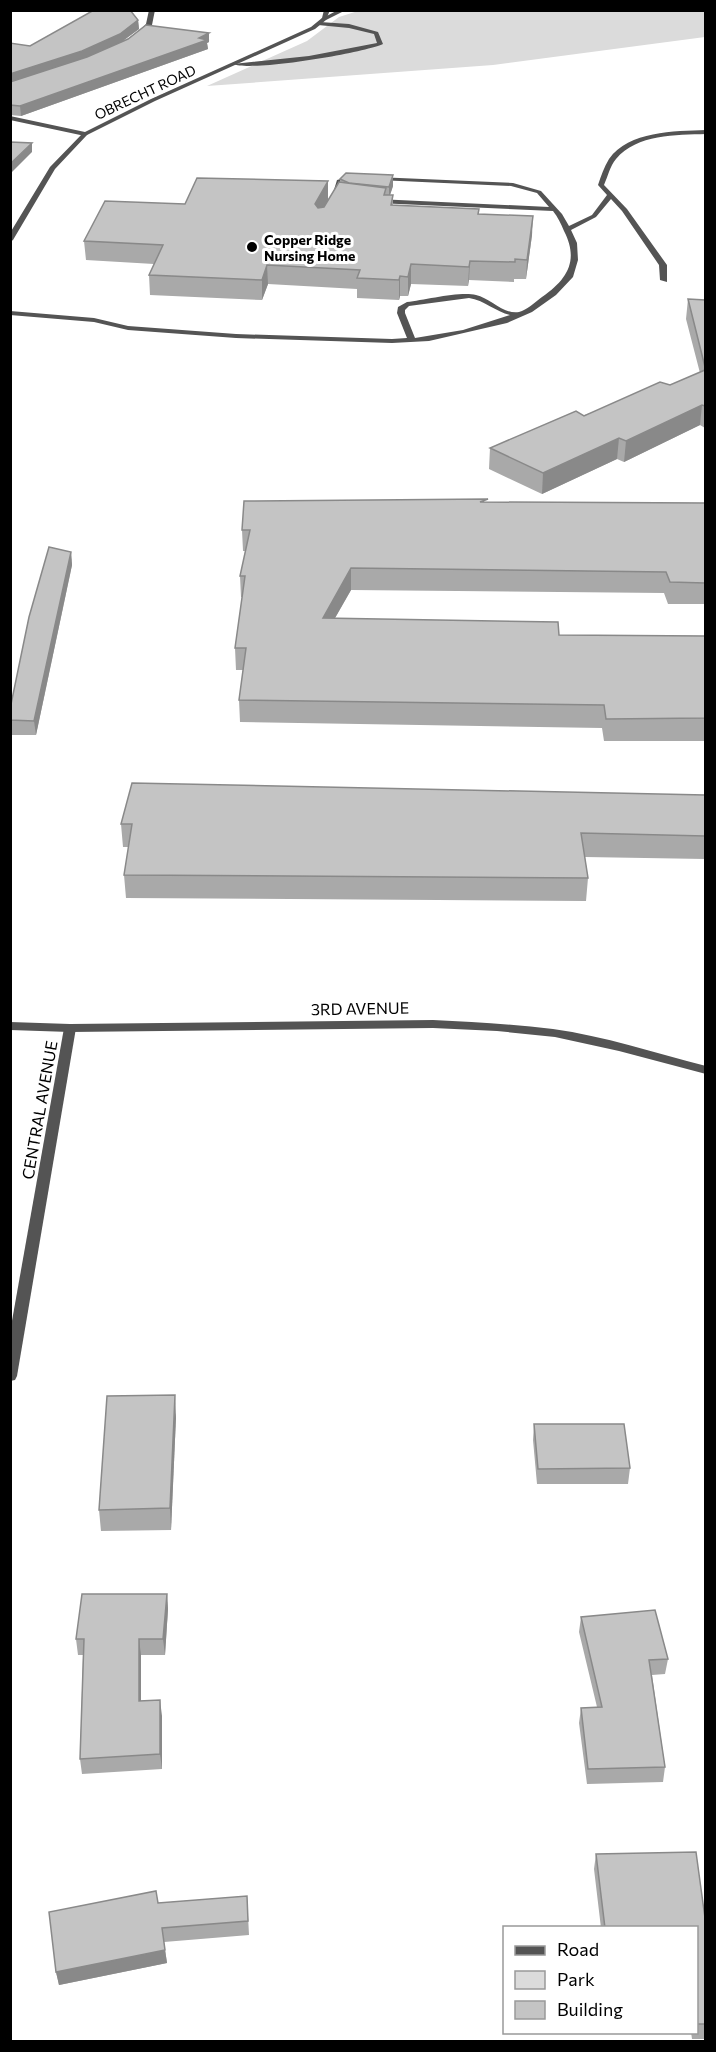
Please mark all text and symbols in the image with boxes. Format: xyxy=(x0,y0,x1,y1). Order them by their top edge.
street label: OBRECHT ROAD xyxy=(92,61,198,123)
place label: Copper Ridge Nursing Home xyxy=(264,231,355,264)
marker: Copper Ridge Nursing Home xyxy=(245,240,259,254)
street label: 3RD AVENUE xyxy=(311,998,409,1018)
street label: CENTRAL AVENUE xyxy=(17,1039,61,1181)
legend xyxy=(503,1926,698,2034)
text: Road xyxy=(557,1938,599,1960)
text: Park xyxy=(557,1968,595,1990)
text: Building xyxy=(557,1998,623,2020)

